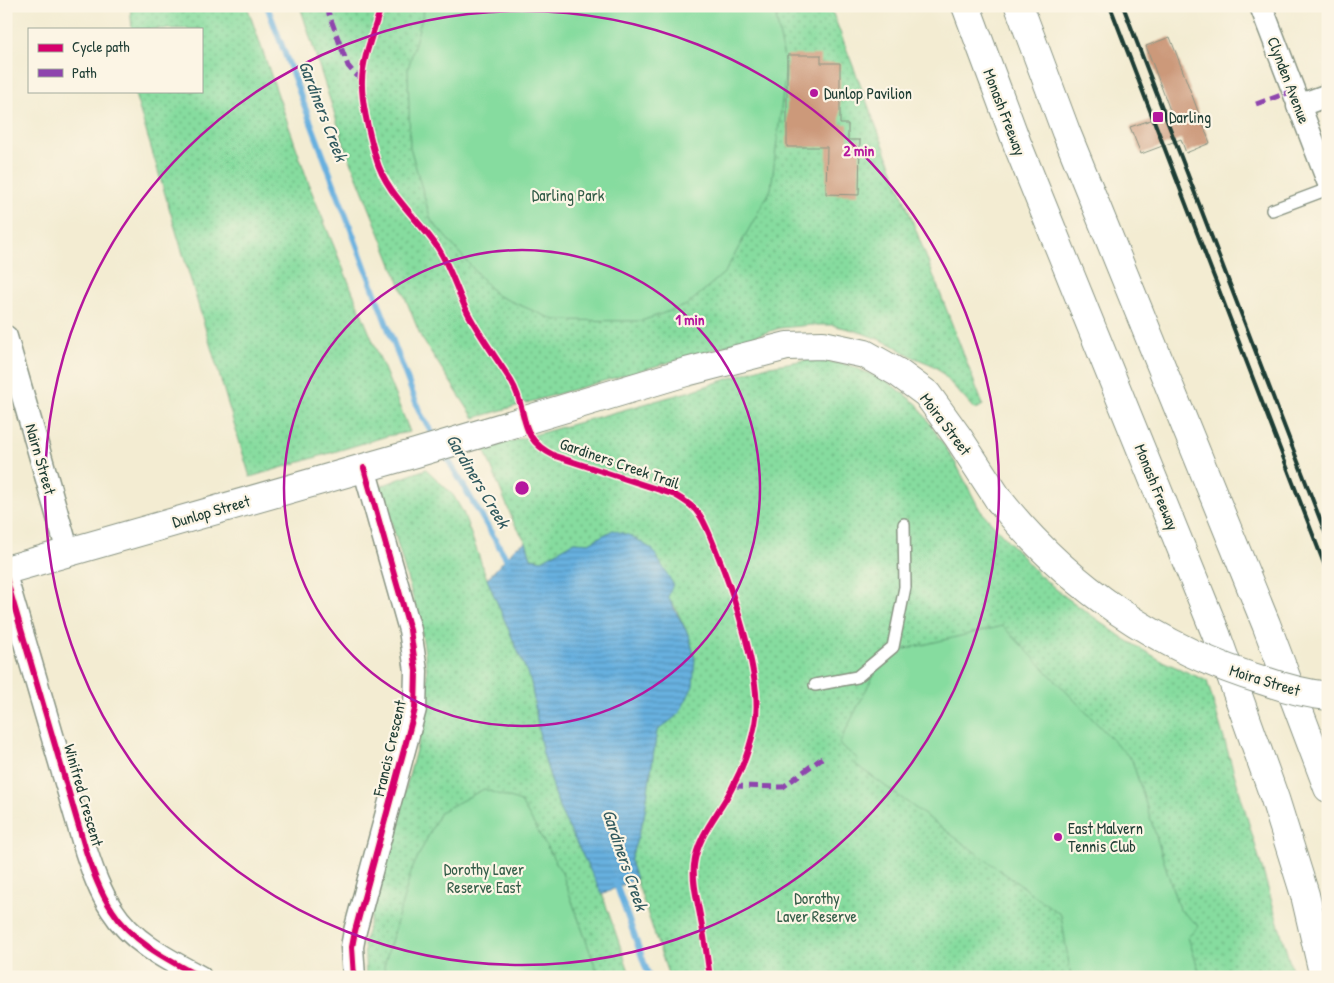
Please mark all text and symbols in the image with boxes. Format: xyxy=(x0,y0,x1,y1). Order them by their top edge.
legend xyxy=(28,28,202,92)
street label: Clynden Avenue xyxy=(1262,34,1316,127)
text: Cycle path xyxy=(72,36,130,57)
water label: Gardiners Creek xyxy=(293,57,355,166)
text: Path xyxy=(72,62,97,83)
street label: Monash Freeway xyxy=(978,65,1032,159)
place label: Dunlop Pavilion xyxy=(824,82,912,104)
marker: Dunlop Pavilion xyxy=(808,87,820,99)
place label: Darling xyxy=(1169,106,1211,128)
marker: Darling xyxy=(1151,110,1165,124)
text: 2 min xyxy=(844,140,875,161)
park label: Darling Park xyxy=(532,184,605,206)
text: 1 min xyxy=(675,309,705,330)
street label: Moira Street xyxy=(915,388,977,460)
street label: Nairn Street xyxy=(20,421,62,497)
water label: Gardiners Creek xyxy=(441,429,517,534)
street label: Gardiners Creek Trail xyxy=(557,432,684,494)
street label: Monash Freeway xyxy=(1130,441,1184,534)
centre of rings xyxy=(513,479,531,497)
street label: Dunlop Street xyxy=(170,489,253,533)
street label: Moira Street xyxy=(1227,659,1304,701)
street label: Francis Crescent xyxy=(367,697,411,799)
street label: Winifred Crescent xyxy=(59,741,109,849)
water label: Gardiners Creek xyxy=(596,806,655,915)
place label: East Malvern Tennis Club xyxy=(1068,817,1143,857)
marker: East Malvern Tennis Club xyxy=(1052,831,1064,843)
park label: Dorothy Laver Reserve East xyxy=(444,858,524,898)
park label: Dorothy Laver Reserve xyxy=(777,887,858,927)

